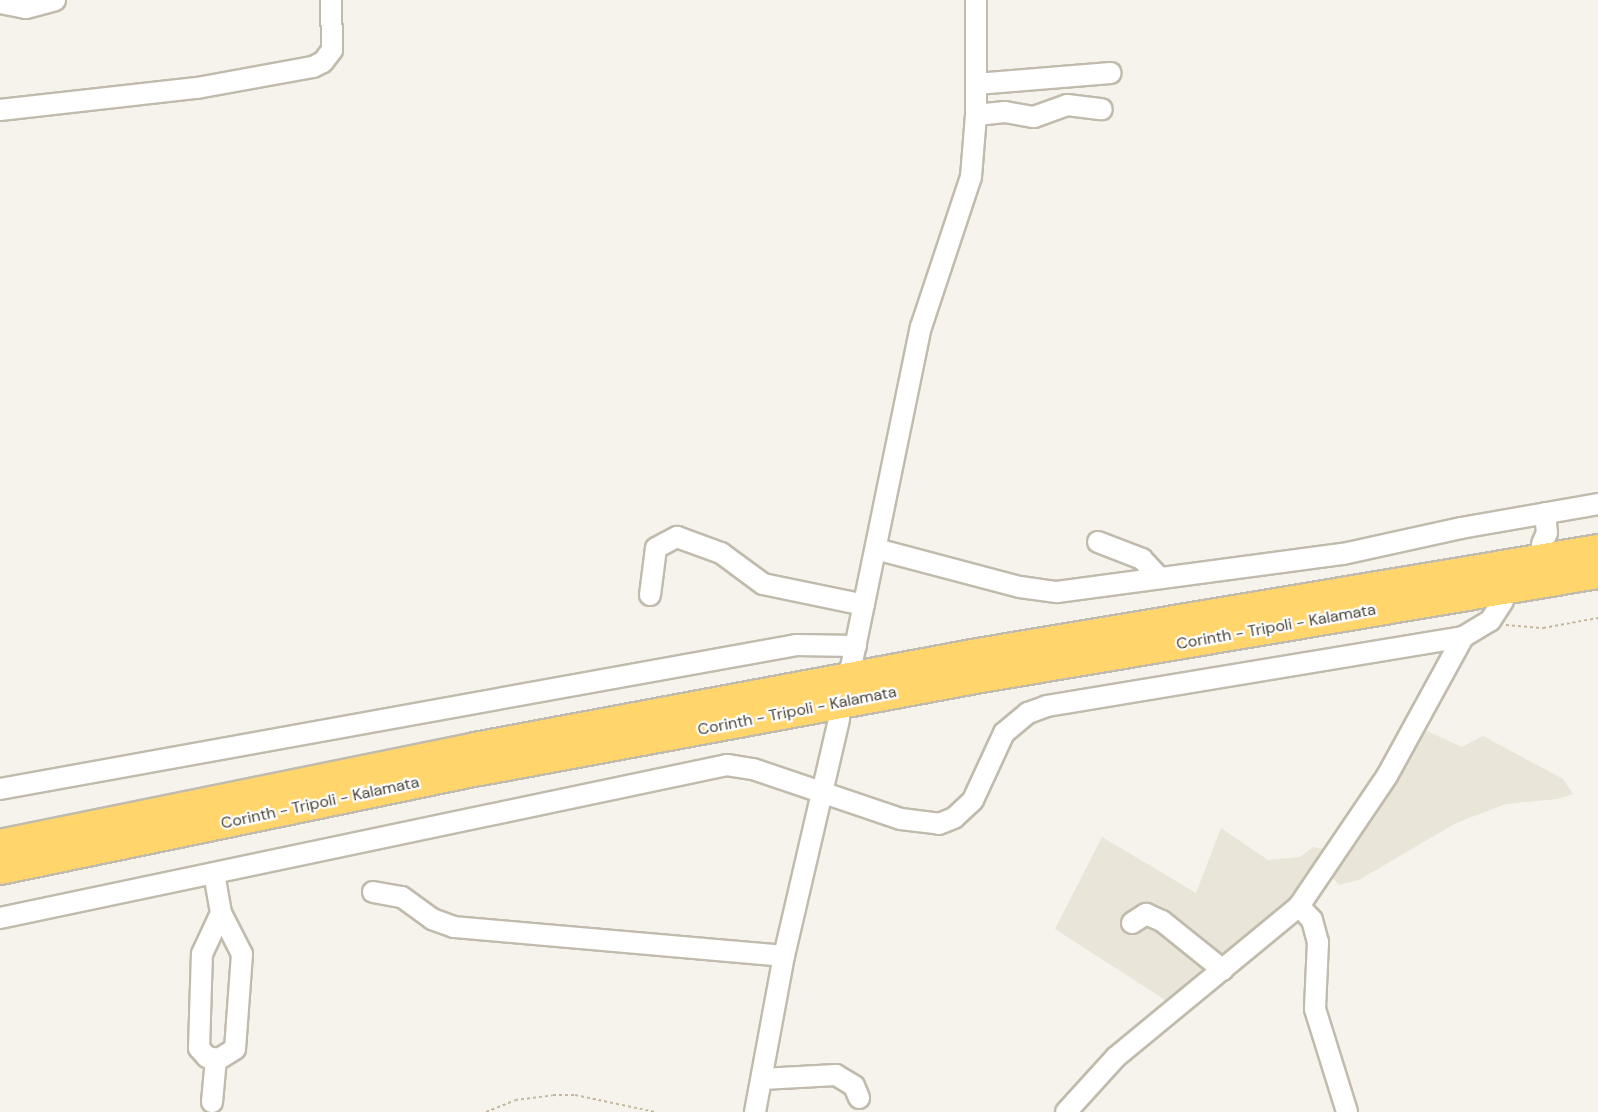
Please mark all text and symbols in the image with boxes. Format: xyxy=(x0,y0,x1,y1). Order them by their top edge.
street label: Corinth - Tripoli - Kalamata xyxy=(1175,600,1377,654)
street label: Corinth - Tripoli - Kalamata xyxy=(696,682,898,740)
street label: Corinth - Tripoli - Kalamata xyxy=(219,773,421,833)

